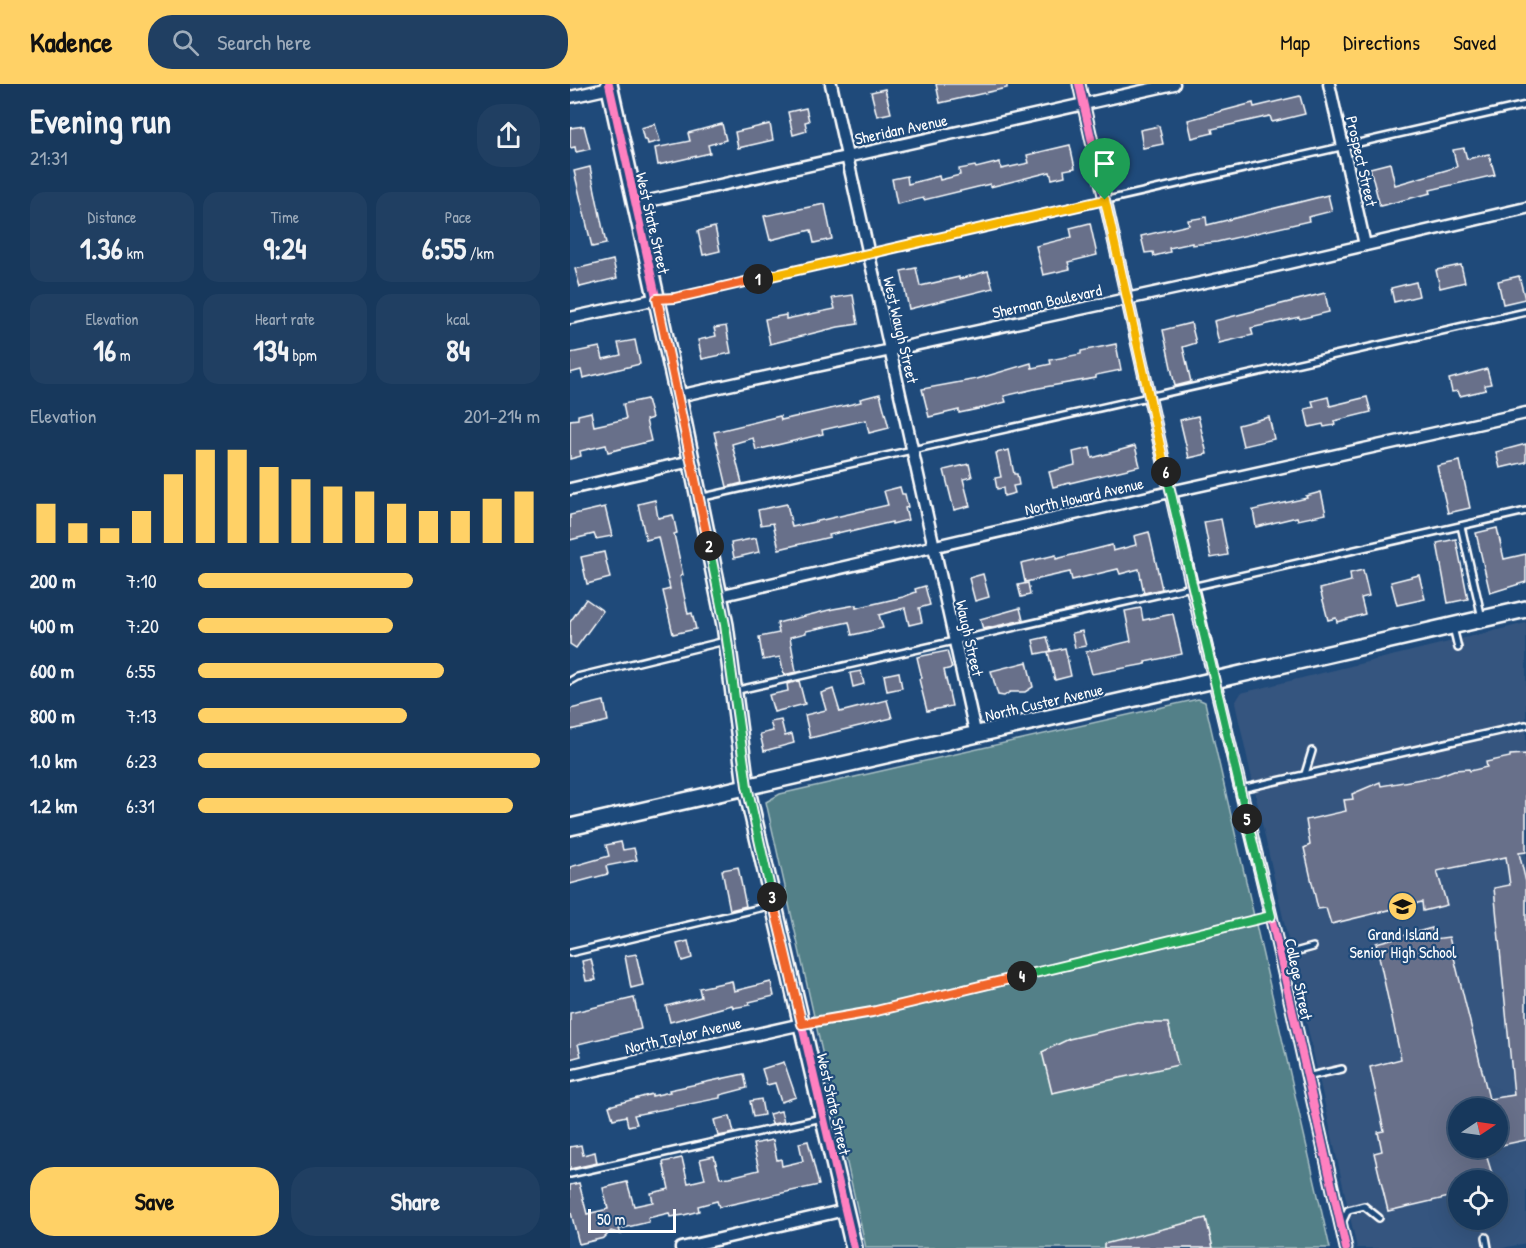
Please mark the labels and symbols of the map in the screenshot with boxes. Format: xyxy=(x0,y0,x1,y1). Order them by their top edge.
street label: Sheridan Avenue xyxy=(853,108,950,150)
street label: Prospect Street xyxy=(1341,114,1383,209)
pin xyxy=(1079,138,1130,200)
street label: West State Street xyxy=(631,170,675,276)
pin: 1 xyxy=(743,264,773,294)
street label: West Waugh Street xyxy=(878,274,924,386)
street label: Sherman Boulevard xyxy=(990,279,1104,323)
pin: 6 xyxy=(1151,457,1181,487)
street label: North Howard Avenue xyxy=(1022,471,1146,520)
pin: 2 xyxy=(694,531,724,561)
street label: Waugh Street xyxy=(951,598,990,679)
street label: North Custer Avenue xyxy=(983,678,1106,726)
pin: 5 xyxy=(1232,804,1262,834)
pin: 3 xyxy=(757,882,787,912)
school or university icon: Grand Island Senior High School xyxy=(1387,890,1419,922)
place label: Grand Island Senior High School xyxy=(1350,923,1457,963)
street label: College Street xyxy=(1280,936,1318,1022)
pin: 4 xyxy=(1007,961,1037,991)
street label: North Taylor Avenue xyxy=(623,1011,744,1059)
street label: West State Street xyxy=(812,1051,856,1157)
north arrow xyxy=(1448,1098,1508,1158)
scale bar xyxy=(588,1206,676,1234)

